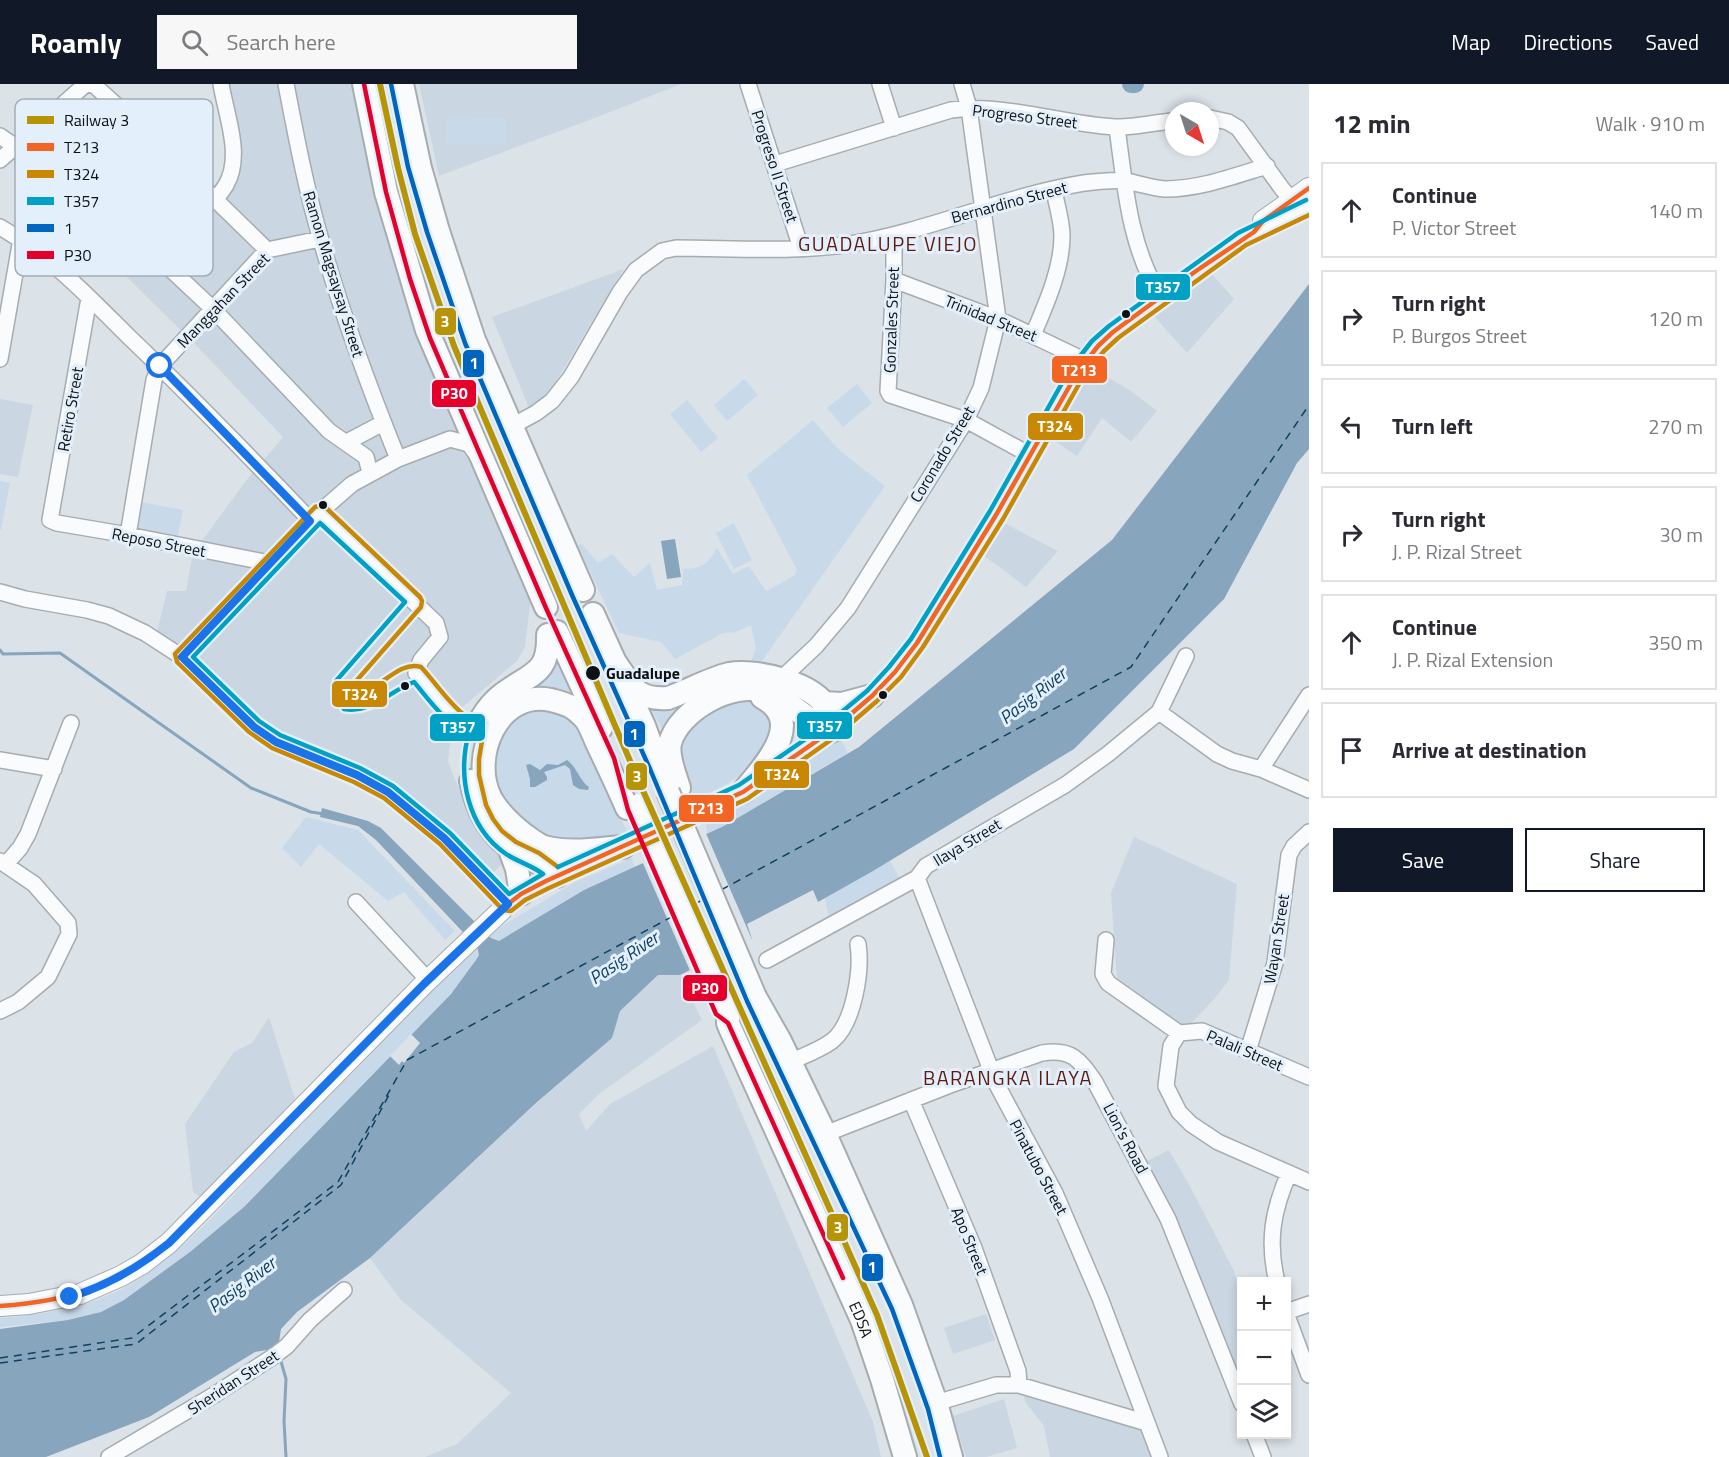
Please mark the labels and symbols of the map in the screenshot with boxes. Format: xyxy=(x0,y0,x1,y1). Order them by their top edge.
street label: Progreso Street xyxy=(971,98,1079,134)
legend xyxy=(15,99,213,276)
north arrow xyxy=(1165,102,1219,156)
street label: Progreso II Street xyxy=(746,107,805,226)
text: Railway 3 xyxy=(64,108,129,132)
text: T213 xyxy=(64,135,99,159)
text: T324 xyxy=(64,162,99,186)
street label: Bernardino Street xyxy=(948,175,1070,229)
street label: Ramon Magsaysay Street xyxy=(297,188,371,360)
text: T357 xyxy=(64,189,99,213)
text: 1 xyxy=(64,216,73,240)
district label: GUADALUPE VIEJO xyxy=(798,228,978,259)
text: P30 xyxy=(64,243,91,267)
street label: Manggahan Street xyxy=(171,247,275,353)
street label: Gonzales Street xyxy=(877,266,905,373)
line badge: T357 xyxy=(1135,273,1191,301)
text: T357 xyxy=(1145,275,1181,299)
street label: Trinidad Street xyxy=(941,289,1041,348)
line badge: 3 xyxy=(434,307,457,336)
unlabelled marker xyxy=(1120,308,1132,320)
text: 3 xyxy=(441,309,449,333)
line badge: 1 xyxy=(462,349,485,378)
text: 1 xyxy=(470,351,478,375)
route start xyxy=(146,352,172,378)
line badge: T213 xyxy=(1051,355,1108,384)
text: T213 xyxy=(1061,358,1097,382)
street label: Retiro Street xyxy=(51,364,89,453)
line badge: P30 xyxy=(431,379,477,408)
text: P30 xyxy=(440,381,468,405)
street label: Coronado Street xyxy=(904,401,981,507)
line badge: T324 xyxy=(1027,412,1084,441)
text: T324 xyxy=(1037,414,1073,438)
unlabelled marker xyxy=(317,499,329,511)
street label: Reposo Street xyxy=(110,521,208,563)
water label: Pasig River xyxy=(993,659,1074,730)
place label: Guadalupe xyxy=(606,661,680,685)
marker: Guadalupe xyxy=(584,664,602,682)
line badge: T324 xyxy=(331,680,388,708)
unlabelled marker xyxy=(399,680,411,692)
text: T324 xyxy=(342,682,378,706)
unlabelled marker xyxy=(877,689,889,701)
line badge: T357 xyxy=(796,711,853,740)
line badge: T357 xyxy=(429,713,486,742)
text: T357 xyxy=(807,714,843,738)
text: T357 xyxy=(440,715,476,739)
line badge: 1 xyxy=(623,720,646,748)
text: 1 xyxy=(630,722,638,746)
line badge: T324 xyxy=(753,760,810,789)
line badge: 3 xyxy=(625,762,648,791)
text: T324 xyxy=(764,762,800,786)
text: 3 xyxy=(633,764,641,788)
line badge: T213 xyxy=(678,794,735,823)
text: T213 xyxy=(688,796,724,820)
street label: Ilaya Street xyxy=(928,812,1006,872)
street label: Wayan Street xyxy=(1257,892,1295,986)
water label: Pasig River xyxy=(584,923,666,991)
line badge: P30 xyxy=(682,974,728,1002)
text: P30 xyxy=(691,976,719,1000)
street label: Palali Street xyxy=(1203,1023,1287,1077)
district label: BARANGKA ILAYA xyxy=(923,1062,1093,1093)
street label: Lion's Road xyxy=(1097,1098,1155,1178)
street label: Pinatubo Street xyxy=(1004,1115,1075,1219)
street label: Apo Street xyxy=(946,1204,995,1279)
line badge: 3 xyxy=(826,1213,849,1242)
text: 3 xyxy=(834,1215,842,1239)
water label: Pasig River xyxy=(202,1249,283,1319)
line badge: 1 xyxy=(861,1253,884,1282)
text: 1 xyxy=(868,1255,876,1279)
route end xyxy=(56,1283,82,1309)
street label: EDSA xyxy=(843,1297,879,1341)
street label: Sheridan Street xyxy=(183,1343,284,1420)

